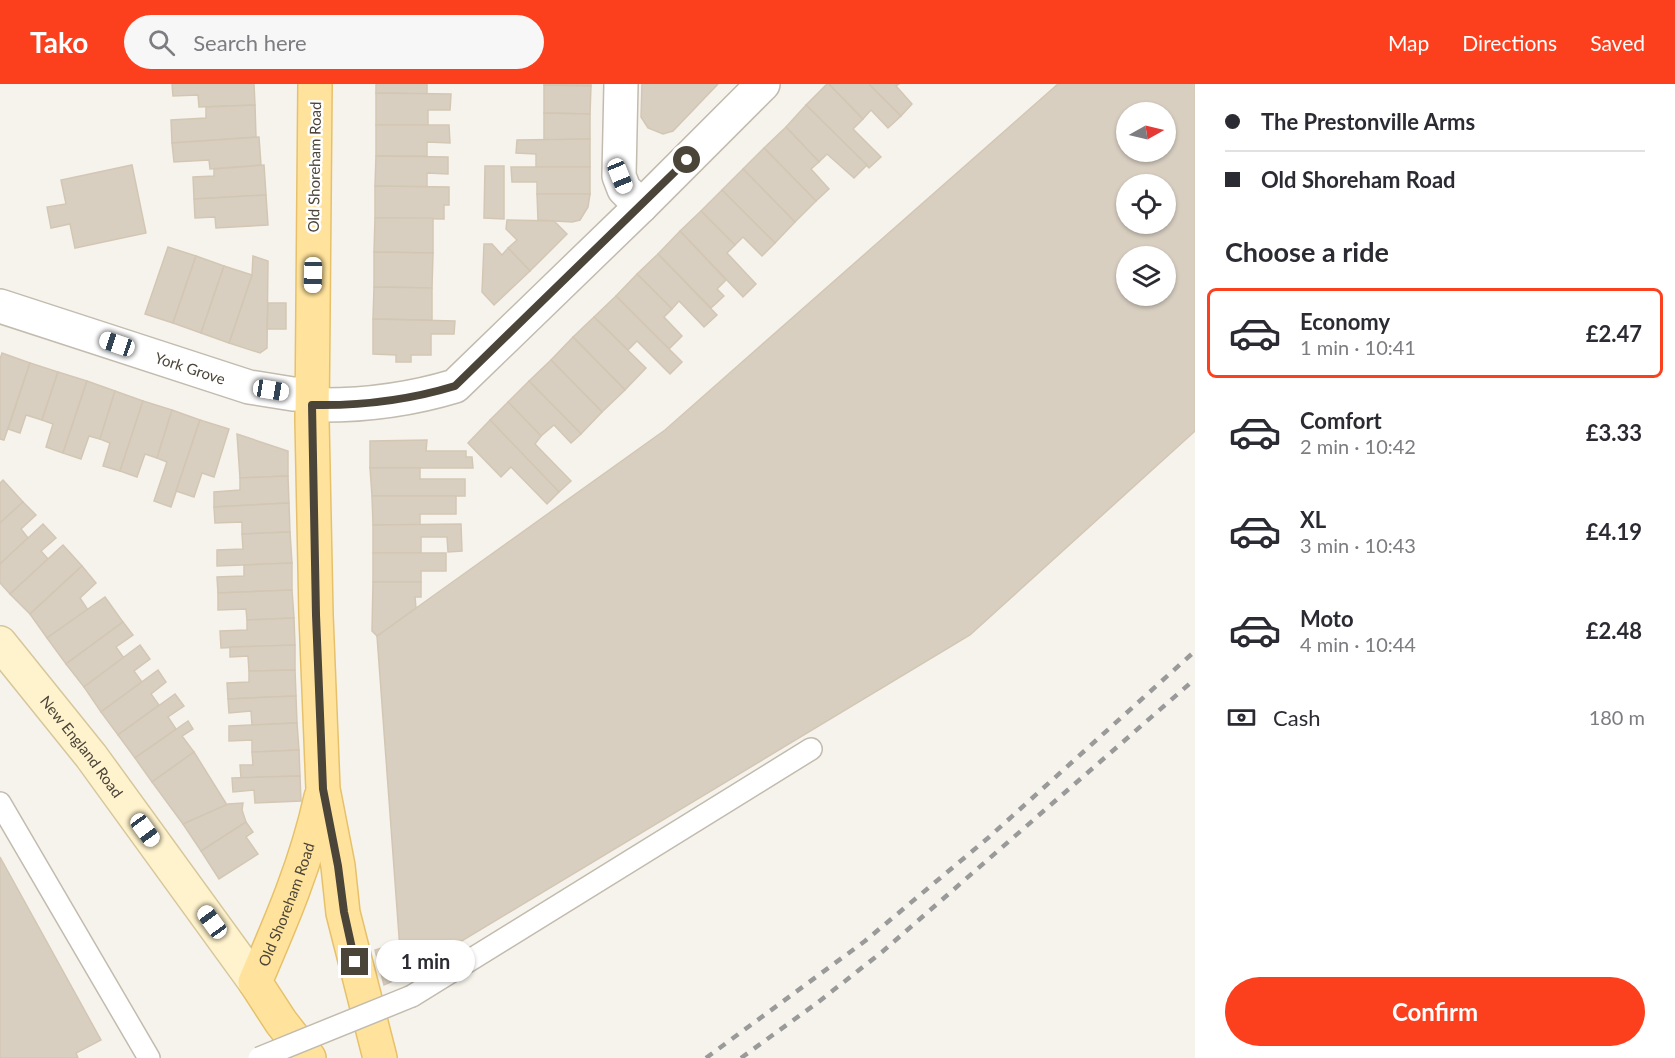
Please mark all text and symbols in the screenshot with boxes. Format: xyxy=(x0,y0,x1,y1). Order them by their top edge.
search box xyxy=(124,15,544,69)
text: Tako xyxy=(30,25,88,59)
icon: search xyxy=(145,26,178,59)
text: Search here xyxy=(193,29,307,56)
text: Map xyxy=(1388,30,1429,55)
text: Directions xyxy=(1462,30,1557,55)
text: Saved xyxy=(1590,30,1645,55)
street label: Old Shoreham Road xyxy=(304,101,324,233)
north arrow xyxy=(1116,102,1176,162)
map controls xyxy=(1116,102,1176,306)
text: The Prestonville Arms xyxy=(1261,108,1475,135)
route start xyxy=(673,146,700,173)
car xyxy=(605,156,635,196)
text: Old Shoreham Road xyxy=(1261,166,1456,193)
button: locate xyxy=(1116,174,1176,234)
text: Choose a ride xyxy=(1225,235,1389,268)
button: layers xyxy=(1116,246,1176,306)
car xyxy=(304,257,322,293)
icon: car xyxy=(1228,306,1282,360)
text: Economy xyxy=(1300,308,1390,335)
text: £2.47 xyxy=(1586,320,1642,347)
car xyxy=(97,330,137,358)
text: 1 min · 10:41 xyxy=(1300,335,1416,359)
street label: York Grove xyxy=(153,348,228,388)
car xyxy=(252,378,290,402)
icon: car xyxy=(1228,405,1282,459)
text: Comfort xyxy=(1300,407,1382,434)
text: £3.33 xyxy=(1586,419,1642,446)
text: 2 min · 10:42 xyxy=(1300,434,1416,458)
icon: car xyxy=(1228,504,1282,558)
text: XL xyxy=(1300,506,1326,533)
text: £4.19 xyxy=(1586,518,1642,545)
text: 3 min · 10:43 xyxy=(1300,533,1416,557)
icon: car xyxy=(1228,603,1282,657)
text: Moto xyxy=(1300,605,1354,632)
text: £2.48 xyxy=(1586,617,1642,644)
text: 4 min · 10:44 xyxy=(1300,632,1416,656)
street label: New England Road xyxy=(37,692,127,801)
icon: cash xyxy=(1225,701,1258,734)
text: Cash xyxy=(1273,704,1320,731)
text: 180 m xyxy=(1589,705,1645,729)
car xyxy=(127,810,163,850)
street label: Old Shoreham Road xyxy=(254,840,318,969)
car xyxy=(194,902,230,942)
callout: 1 min xyxy=(376,941,475,983)
route end xyxy=(341,948,368,975)
text: 1 min xyxy=(401,949,450,973)
button: Confirm xyxy=(1225,977,1645,1046)

